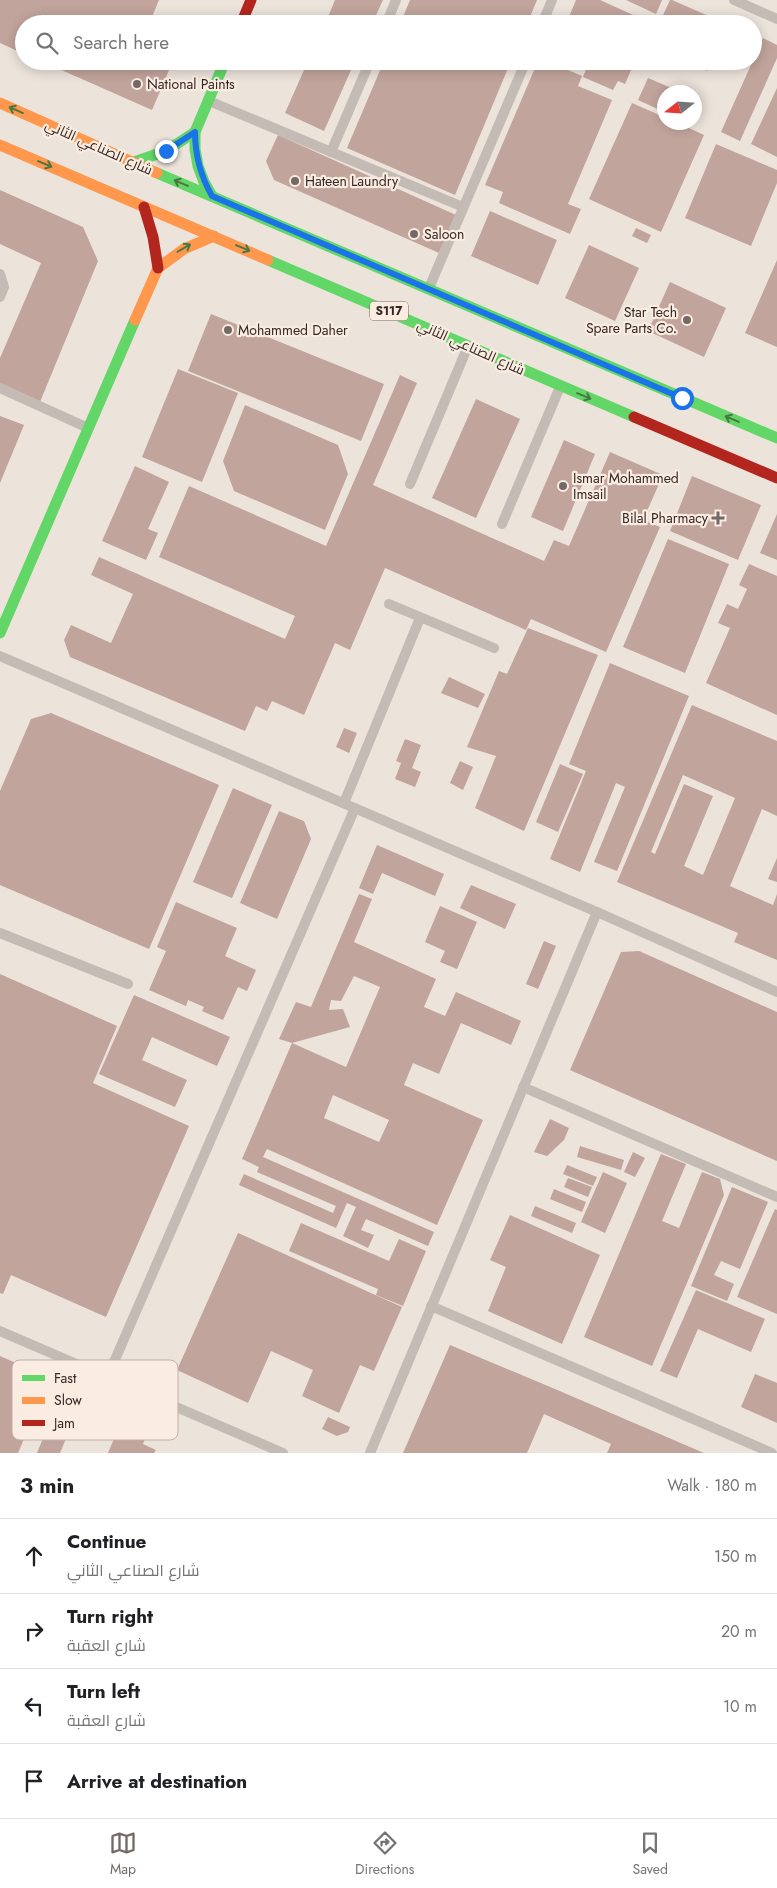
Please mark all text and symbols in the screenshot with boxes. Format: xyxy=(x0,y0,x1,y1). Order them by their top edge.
search box xyxy=(15,15,762,70)
icon: search xyxy=(33,29,61,57)
text: Search here xyxy=(73,29,169,56)
place label: National Paints xyxy=(147,74,235,94)
marker: National Paints xyxy=(131,78,143,90)
north arrow xyxy=(657,85,702,130)
one-way arrow xyxy=(9,105,24,115)
street label: شارع الصناعي الثاني xyxy=(41,114,156,182)
route end xyxy=(155,140,178,163)
one-way arrow xyxy=(37,160,52,170)
place label: Hateen Laundry xyxy=(305,171,399,191)
marker: Hateen Laundry xyxy=(289,175,301,187)
one-way arrow xyxy=(174,178,189,187)
place label: Saloon xyxy=(424,224,464,244)
marker: Saloon xyxy=(408,228,420,240)
one-way arrow xyxy=(176,243,190,253)
one-way arrow xyxy=(235,244,250,254)
road number: S117 xyxy=(370,302,408,321)
place label: Star Tech Spare Parts Co. xyxy=(586,302,677,338)
street label: شارع الصناعي الثاني xyxy=(413,314,528,382)
marker: Star Tech Spare Parts Co. xyxy=(681,314,693,326)
place label: Mohammed Daher xyxy=(238,320,348,340)
marker: Mohammed Daher xyxy=(222,324,234,336)
route start xyxy=(671,387,694,410)
one-way arrow xyxy=(576,392,592,401)
one-way arrow xyxy=(725,414,740,424)
place label: Ismar Mohammed Imsail xyxy=(573,468,679,504)
marker: Ismar Mohammed Imsail xyxy=(557,480,569,492)
place label: Bilal Pharmacy xyxy=(622,508,709,528)
marker: Bilal Pharmacy xyxy=(712,512,724,524)
legend xyxy=(12,1360,178,1440)
text: Fast xyxy=(54,1368,77,1388)
text: Slow xyxy=(54,1390,82,1410)
text: Jam xyxy=(52,1413,75,1433)
text: 3 min xyxy=(20,1471,74,1501)
text: Walk · 180 m xyxy=(667,1474,757,1497)
text: Continue xyxy=(67,1528,146,1555)
icon: ahead xyxy=(20,1542,48,1570)
text: 150 m xyxy=(714,1545,757,1568)
text: شارع الصناعي الثاني xyxy=(67,1559,200,1582)
text: Turn right xyxy=(67,1603,153,1630)
icon: right xyxy=(20,1617,48,1645)
text: 20 m xyxy=(721,1620,757,1643)
text: شارع العقبة xyxy=(67,1634,146,1657)
text: Turn left xyxy=(67,1678,140,1705)
icon: left xyxy=(20,1692,48,1720)
text: 10 m xyxy=(723,1695,757,1718)
text: شارع العقبة xyxy=(67,1709,146,1732)
icon: arrive xyxy=(20,1767,48,1795)
text: Arrive at destination xyxy=(67,1768,247,1795)
tab: Map xyxy=(109,1829,137,1879)
tab: Directions xyxy=(355,1829,414,1879)
tab: Saved xyxy=(632,1829,668,1879)

